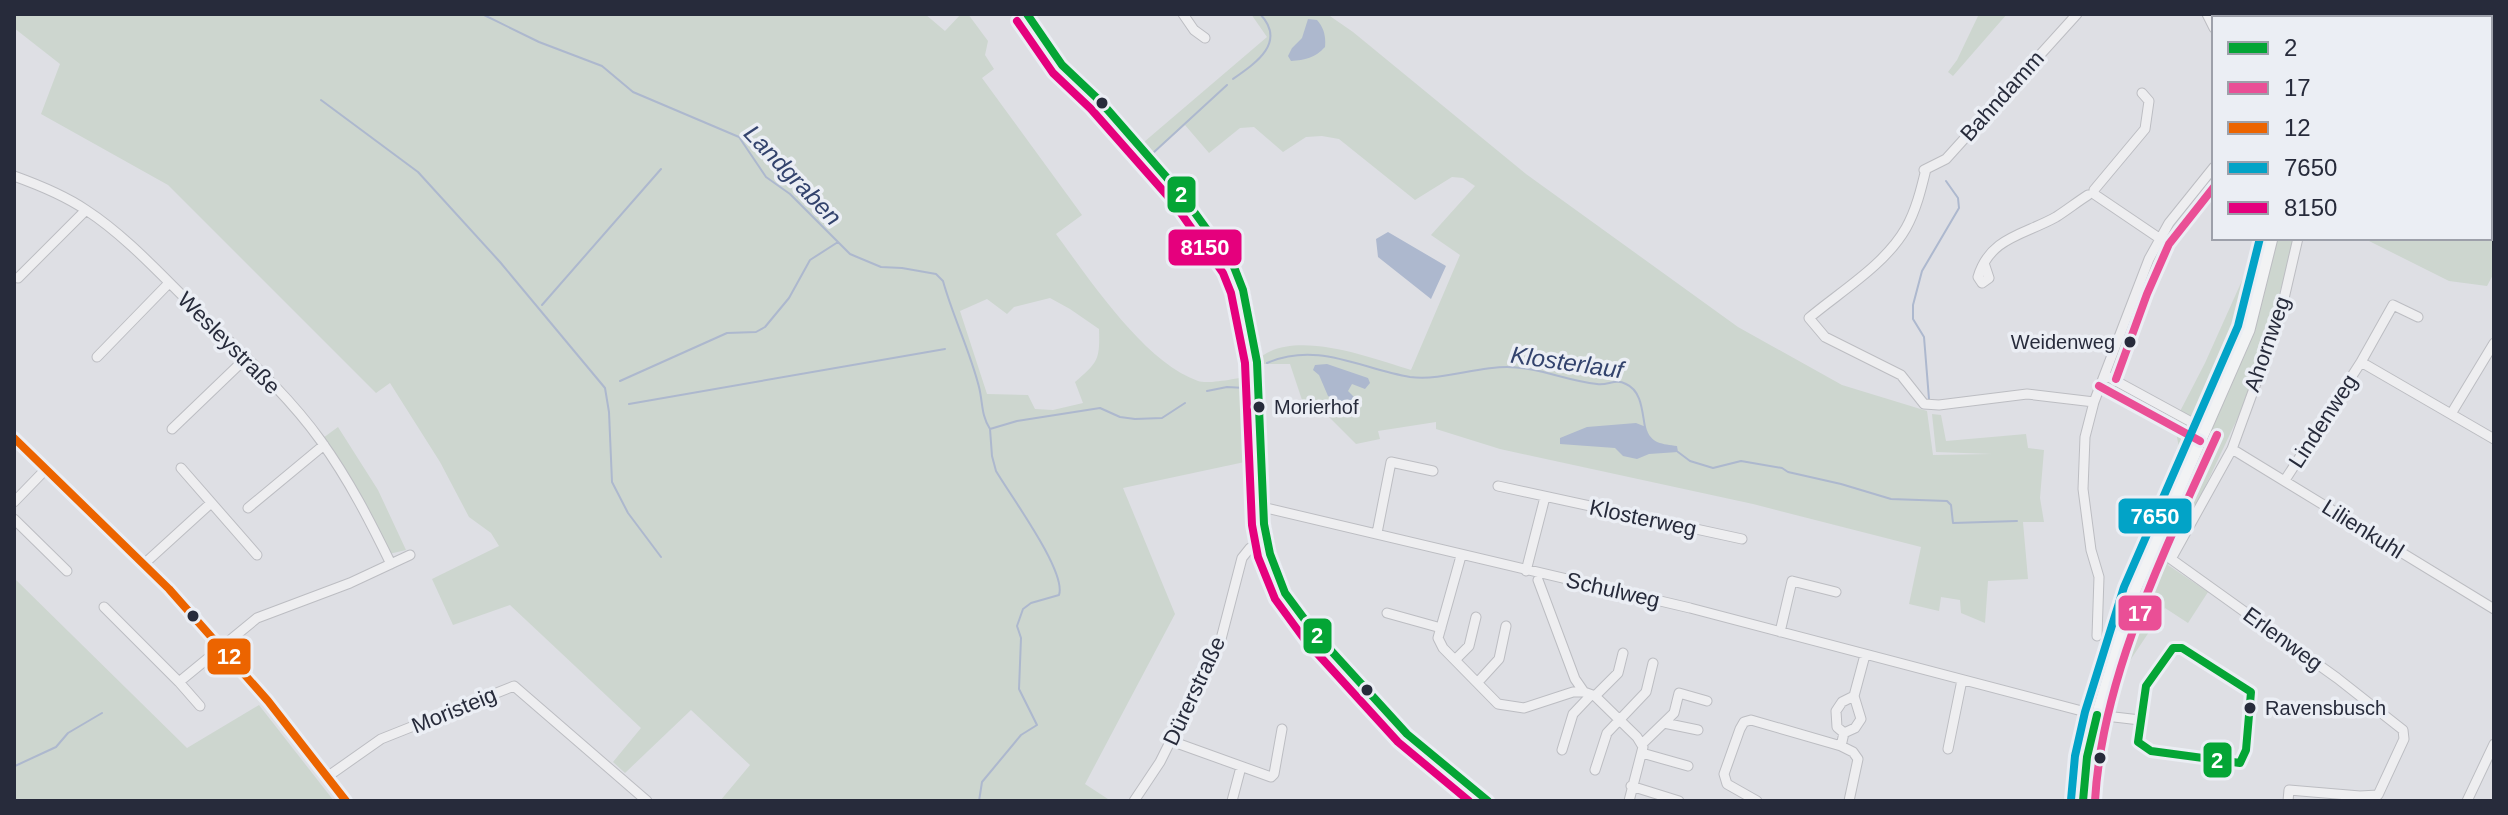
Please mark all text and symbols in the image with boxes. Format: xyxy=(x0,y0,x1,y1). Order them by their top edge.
legend xyxy=(2212,16,2492,240)
text: 2 xyxy=(2284,34,2297,61)
street label: Bahndamm xyxy=(1955,46,2049,146)
text: 17 xyxy=(2284,74,2311,101)
unlabelled marker xyxy=(1094,95,1110,111)
text: 12 xyxy=(2284,114,2311,141)
water label: Landgraben xyxy=(739,120,847,230)
text: 7650 xyxy=(2284,154,2337,181)
line badge: 2 xyxy=(1166,175,1197,214)
text: 2 xyxy=(1175,182,1187,207)
text: 8150 xyxy=(2284,194,2337,221)
line badge: 8150 xyxy=(1167,228,1243,267)
text: 8150 xyxy=(1181,235,1229,260)
street label: Wesleystraße xyxy=(173,287,285,399)
street label: Ahornweg xyxy=(2239,293,2295,395)
place label: Weidenweg xyxy=(2011,331,2115,353)
marker: Weidenweg xyxy=(2122,334,2138,350)
water label: Klosterlauf xyxy=(1509,341,1627,384)
street label: Lindenweg xyxy=(2284,370,2362,472)
place label: Morierhof xyxy=(1274,396,1359,418)
marker: Morierhof xyxy=(1251,399,1267,415)
street label: Klosterweg xyxy=(1587,494,1699,542)
street label: Lilienkuhl xyxy=(2317,494,2409,564)
line badge: 7650 xyxy=(2117,497,2193,535)
text: 7650 xyxy=(2131,504,2179,529)
street label: Schulweg xyxy=(1564,567,1662,613)
line badge: 17 xyxy=(2117,594,2163,632)
text: 17 xyxy=(2128,601,2152,626)
street label: Erlenweg xyxy=(2239,602,2327,676)
unlabelled marker xyxy=(185,608,201,624)
line badge: 2 xyxy=(1302,617,1333,655)
text: 2 xyxy=(1311,623,1323,648)
street label: Dürerstraße xyxy=(1158,633,1230,749)
line badge: 12 xyxy=(206,637,252,676)
text: 12 xyxy=(217,644,241,669)
street label: Moristeig xyxy=(408,682,500,738)
unlabelled marker xyxy=(1359,682,1375,698)
place label: Ravensbusch xyxy=(2265,697,2386,719)
marker: Ravensbusch xyxy=(2242,700,2258,716)
line badge: 2 xyxy=(2202,741,2233,779)
text: 2 xyxy=(2211,748,2223,773)
unlabelled marker xyxy=(2092,750,2108,766)

